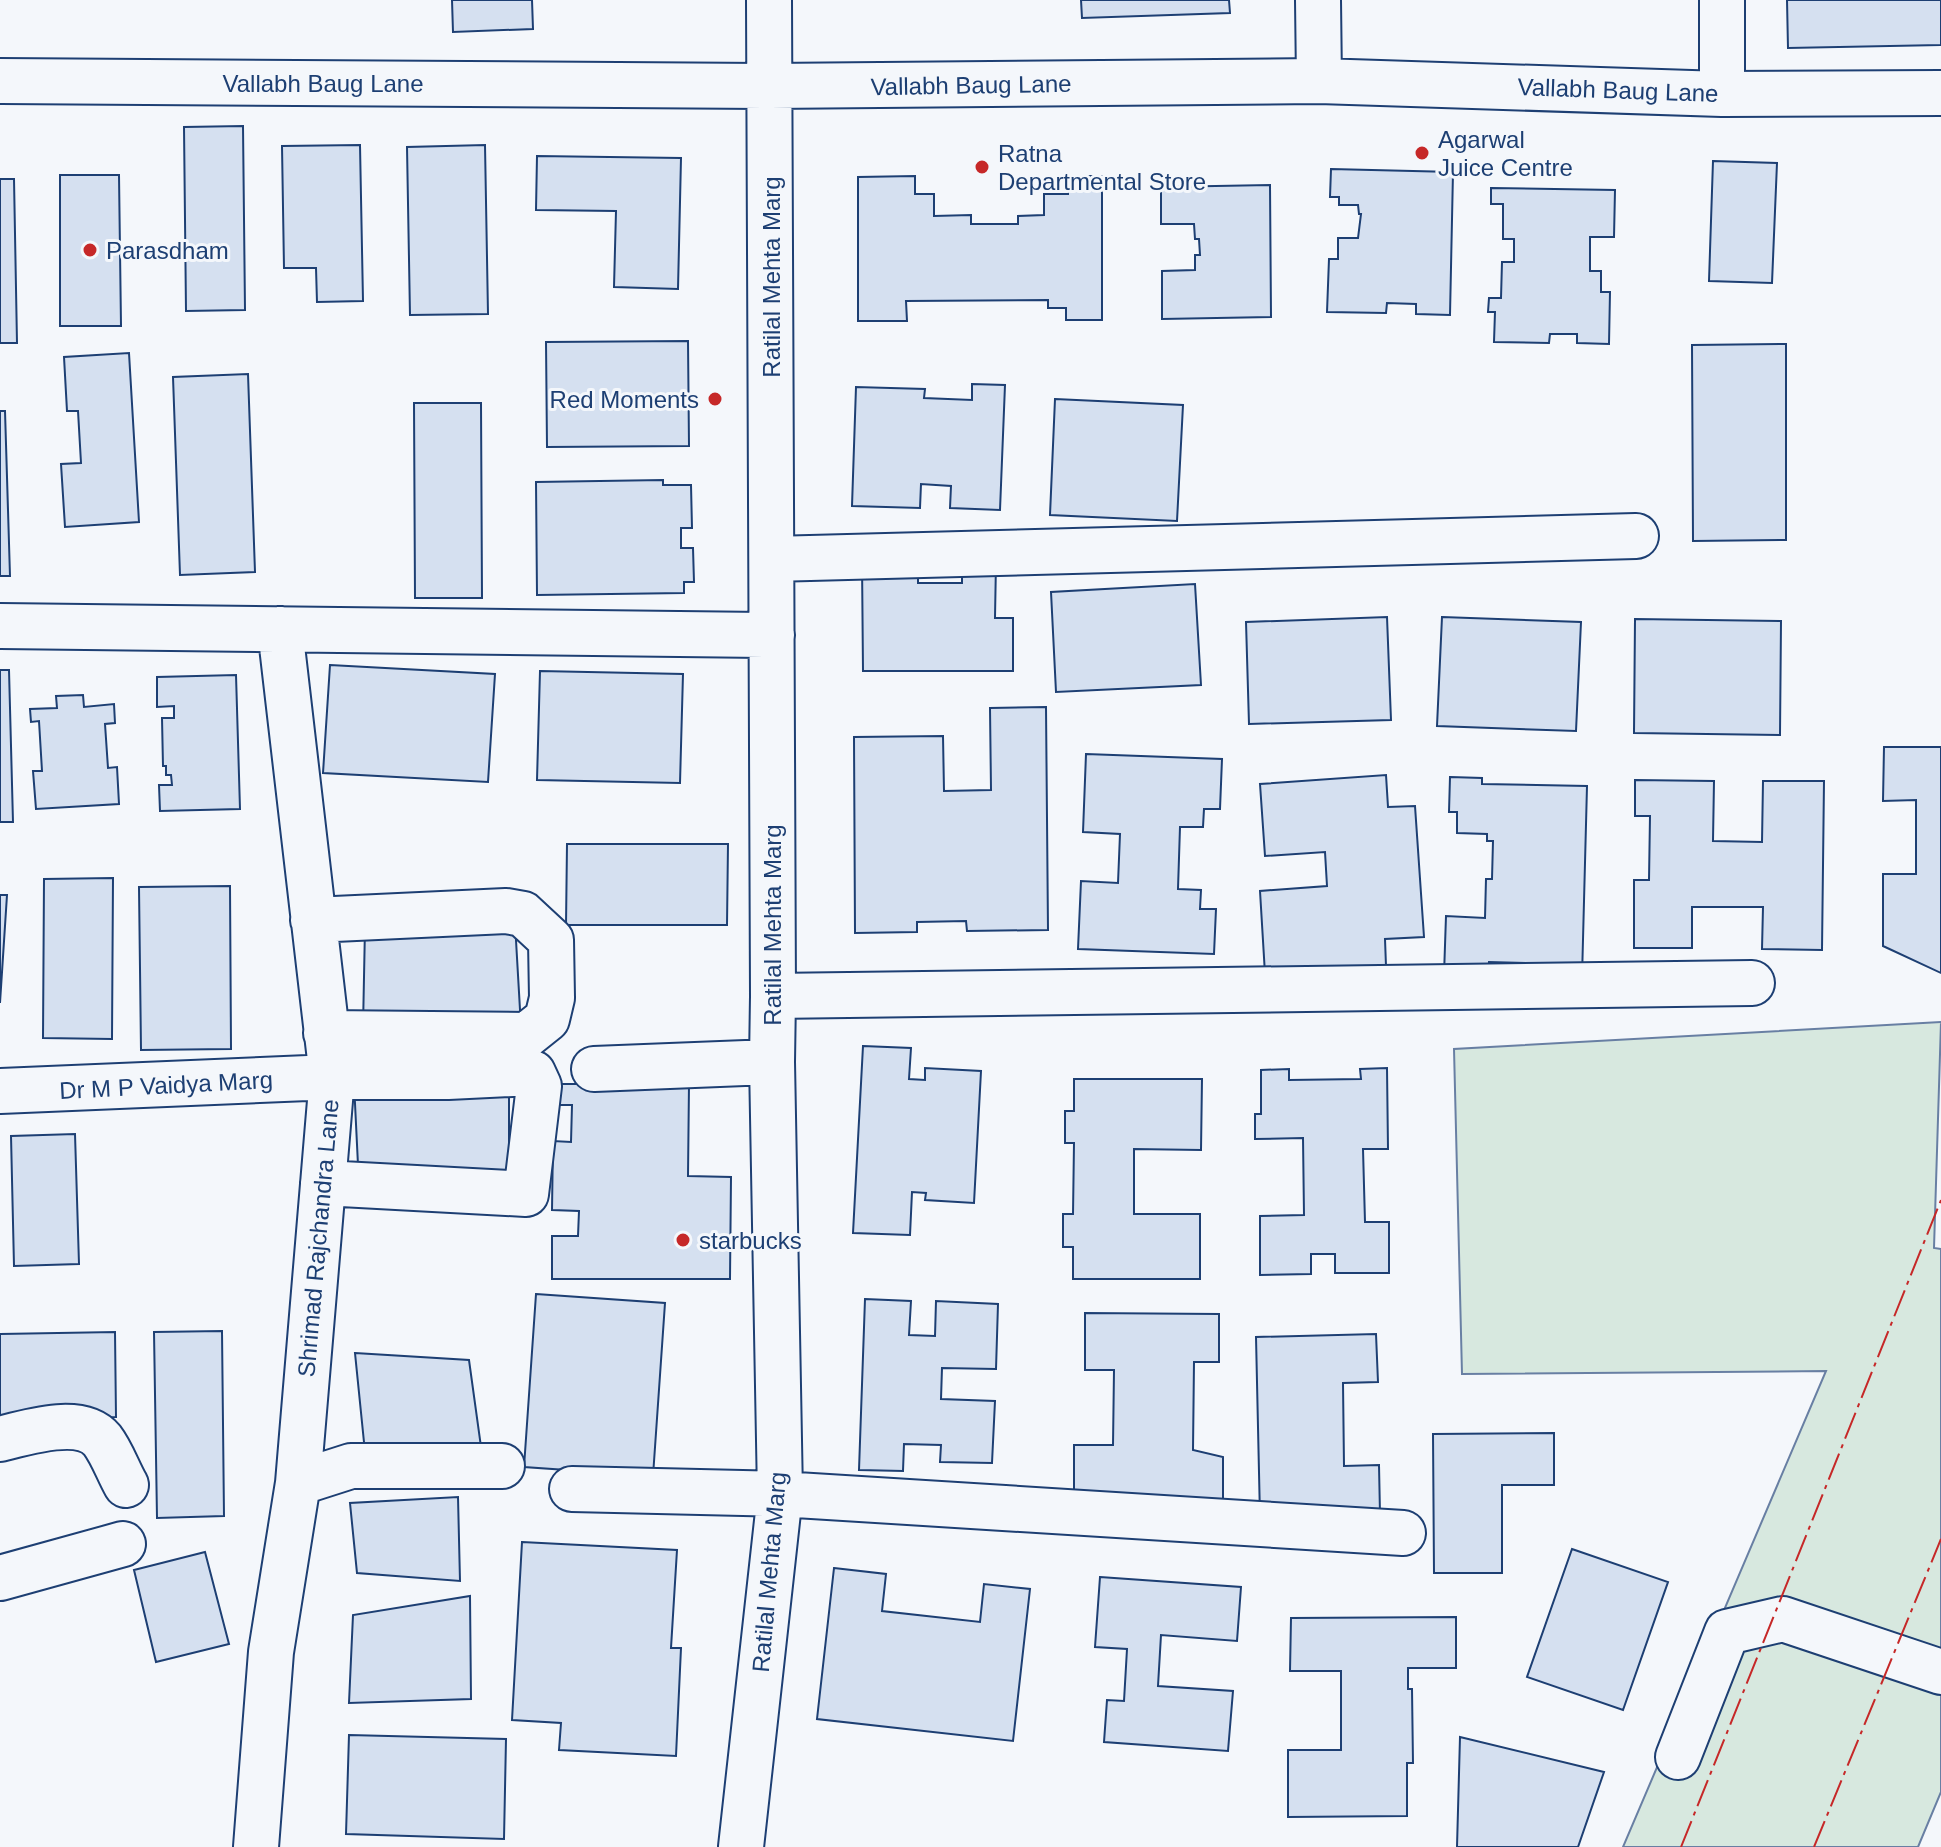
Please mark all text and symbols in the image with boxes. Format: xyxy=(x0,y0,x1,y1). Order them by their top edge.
street label: Vallabh Baug Lane xyxy=(222,70,424,97)
street label: Vallabh Baug Lane xyxy=(870,70,1072,100)
street label: Vallabh Baug Lane xyxy=(1517,73,1719,107)
place label: Agarwal Juice Centre xyxy=(1438,126,1573,181)
place label: Ratna Departmental Store xyxy=(998,140,1206,195)
marker: Agarwal Juice Centre xyxy=(1413,144,1431,162)
marker: Ratna Departmental Store xyxy=(973,158,991,176)
street label: Ratilal Mehta Marg xyxy=(758,176,785,378)
place label: Parasdham xyxy=(106,237,229,264)
marker: Parasdham xyxy=(81,241,99,259)
place label: Red Moments xyxy=(550,386,699,413)
marker: Red Moments xyxy=(706,390,724,408)
street label: Ratilal Mehta Marg xyxy=(759,824,786,1026)
street label: Dr M P Vaidya Marg xyxy=(59,1066,273,1104)
street label: Shrimad Rajchandra Lane xyxy=(292,1098,344,1378)
place label: starbucks xyxy=(699,1227,802,1254)
marker: starbucks xyxy=(674,1231,692,1249)
street label: Ratilal Mehta Marg xyxy=(747,1470,791,1674)

